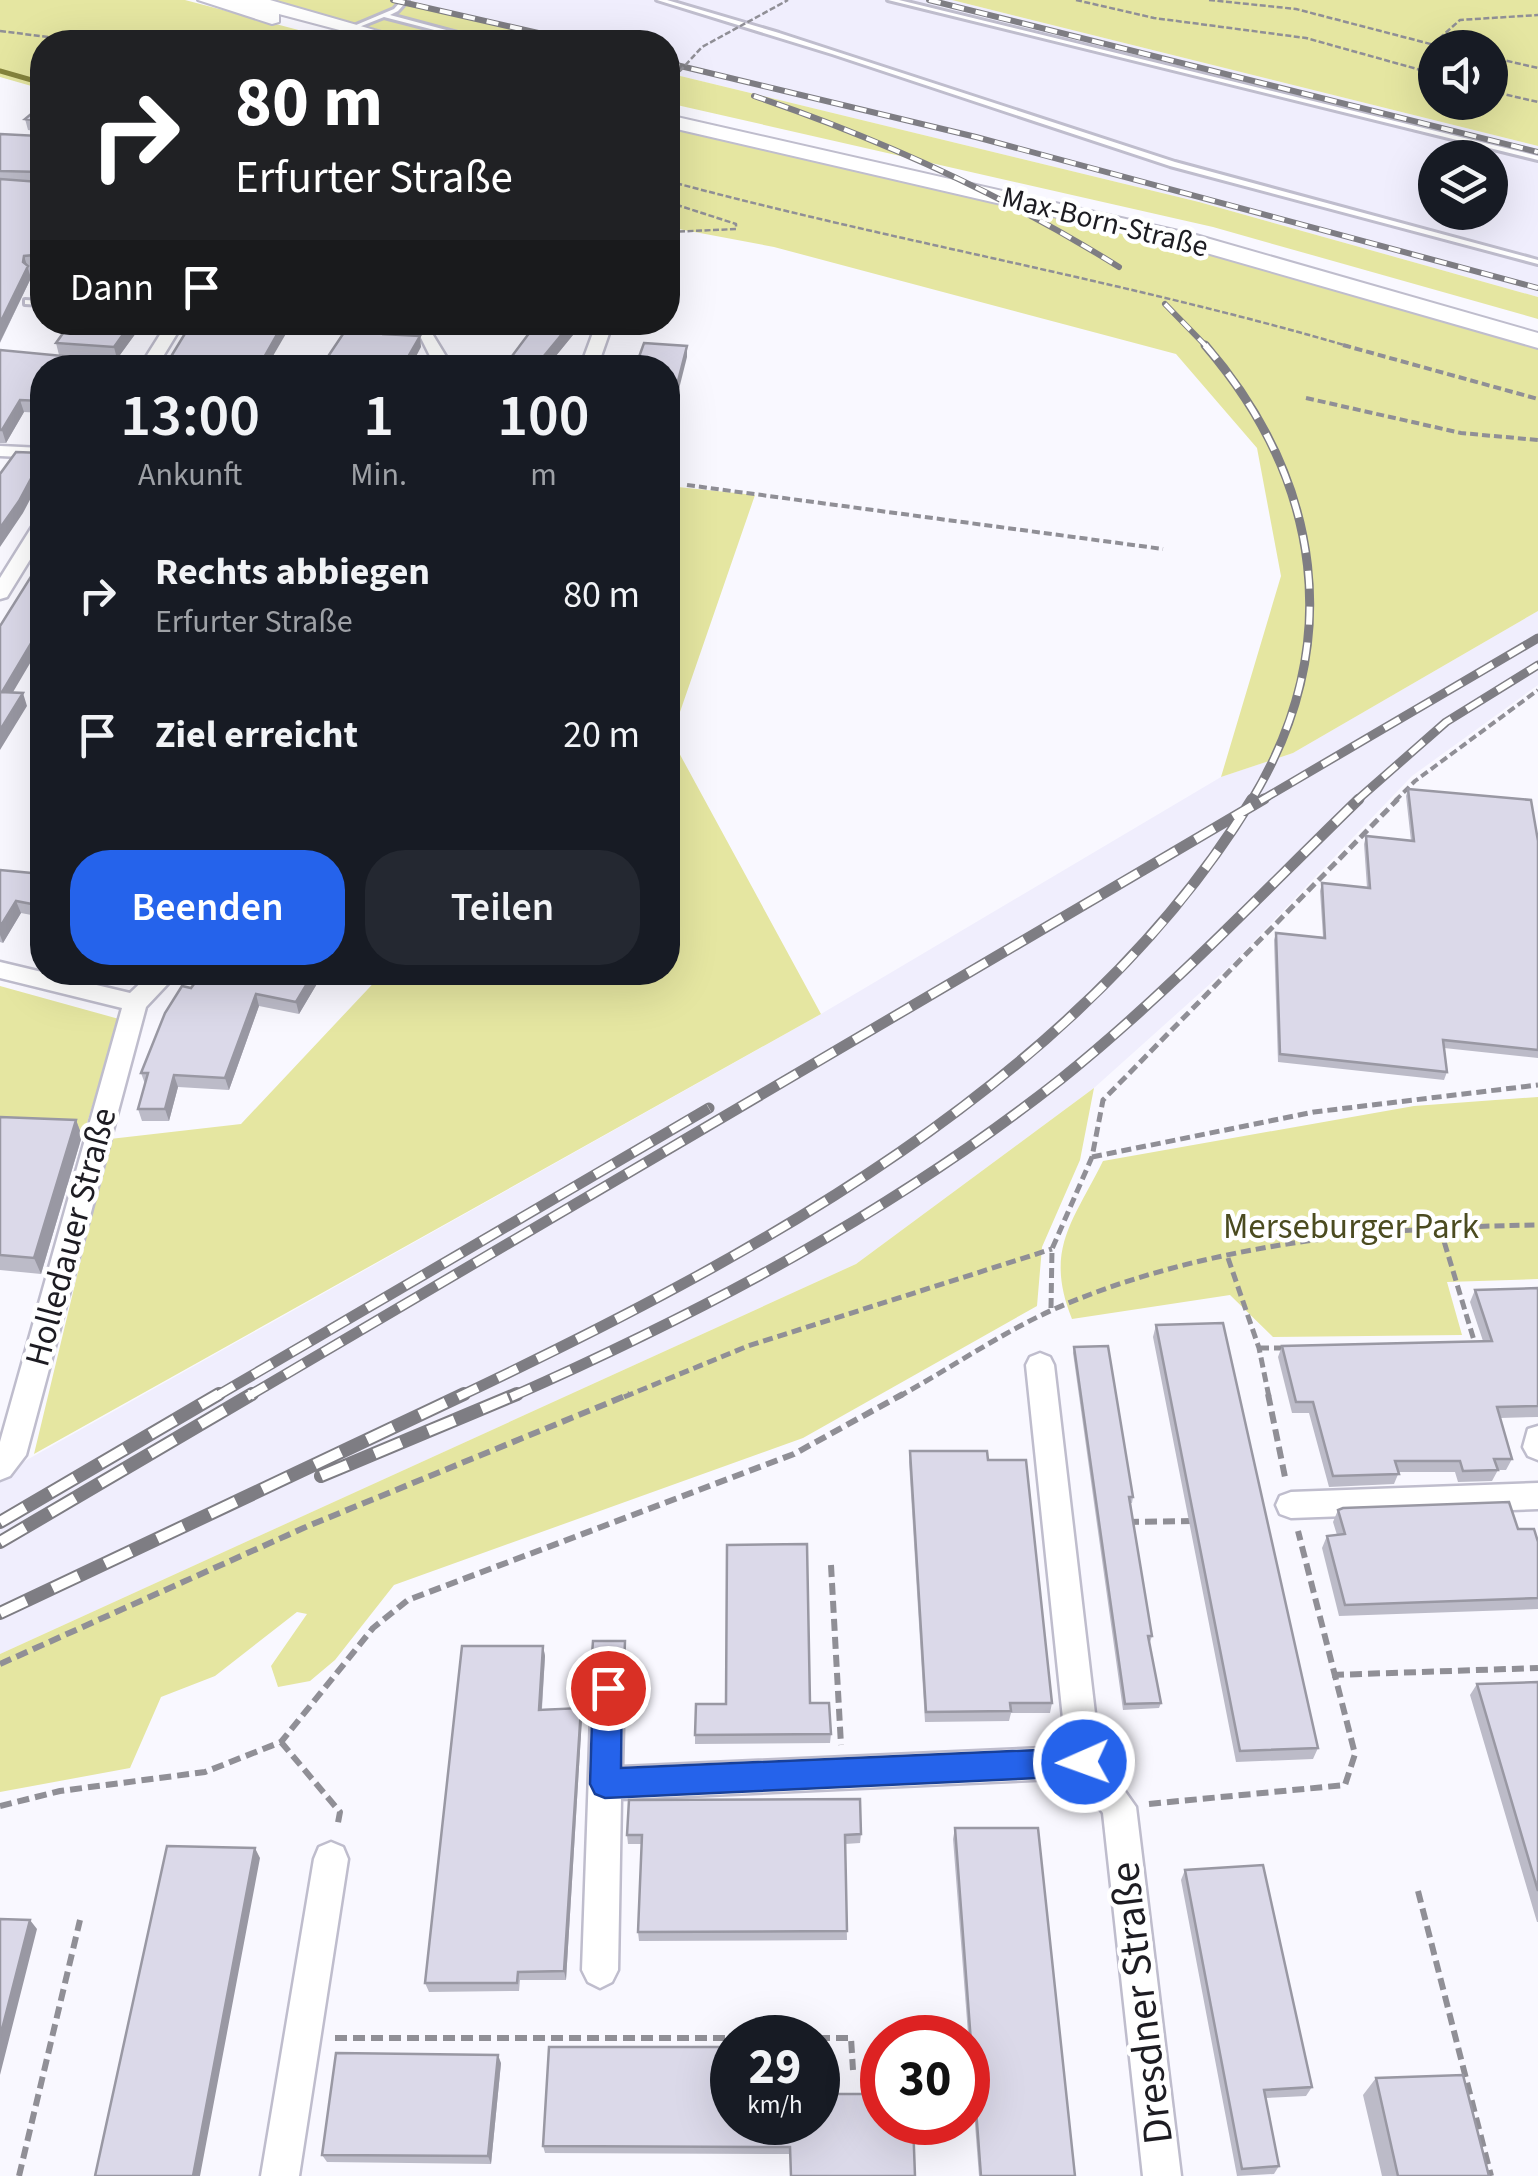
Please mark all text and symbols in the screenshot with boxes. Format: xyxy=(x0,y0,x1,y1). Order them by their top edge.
map controls xyxy=(1418,30,1508,230)
button: sound xyxy=(1418,30,1508,120)
text: 80 m xyxy=(235,53,383,153)
icon: right xyxy=(70,70,200,200)
button: layers xyxy=(1418,140,1508,230)
text: Erfurter Straße xyxy=(235,146,513,210)
street label: Max-Born-Straße xyxy=(997,176,1213,268)
icon: arrive xyxy=(174,260,229,315)
text: Dann xyxy=(70,261,154,315)
text: 13:00 xyxy=(120,374,260,459)
text: 1 xyxy=(363,374,394,459)
text: 100 xyxy=(497,374,590,459)
text: Ankunft xyxy=(138,452,242,498)
text: Min. xyxy=(350,452,407,498)
text: m xyxy=(530,452,557,498)
text: Rechts abbiegen xyxy=(155,545,430,599)
icon: right xyxy=(70,568,125,623)
text: 80 m xyxy=(563,568,640,622)
text: Erfurter Straße xyxy=(155,599,353,645)
icon: arrive xyxy=(70,708,125,763)
text: Ziel erreicht xyxy=(155,708,358,762)
text: 20 m xyxy=(563,708,640,762)
button: Beenden xyxy=(70,850,345,965)
button: Teilen xyxy=(365,850,640,965)
street label: Holledauer Straße xyxy=(12,1102,130,1372)
park label: Merseburger Park xyxy=(1223,1202,1480,1252)
pin xyxy=(566,1646,651,1731)
icon: arrive xyxy=(581,1661,636,1716)
position arrow xyxy=(1032,1710,1136,1814)
street label: Dresdner Straße xyxy=(1095,1858,1189,2148)
speed limit sign: 30 xyxy=(860,2015,990,2145)
text: 29 xyxy=(749,2032,801,2103)
text: km/h xyxy=(747,2087,803,2123)

